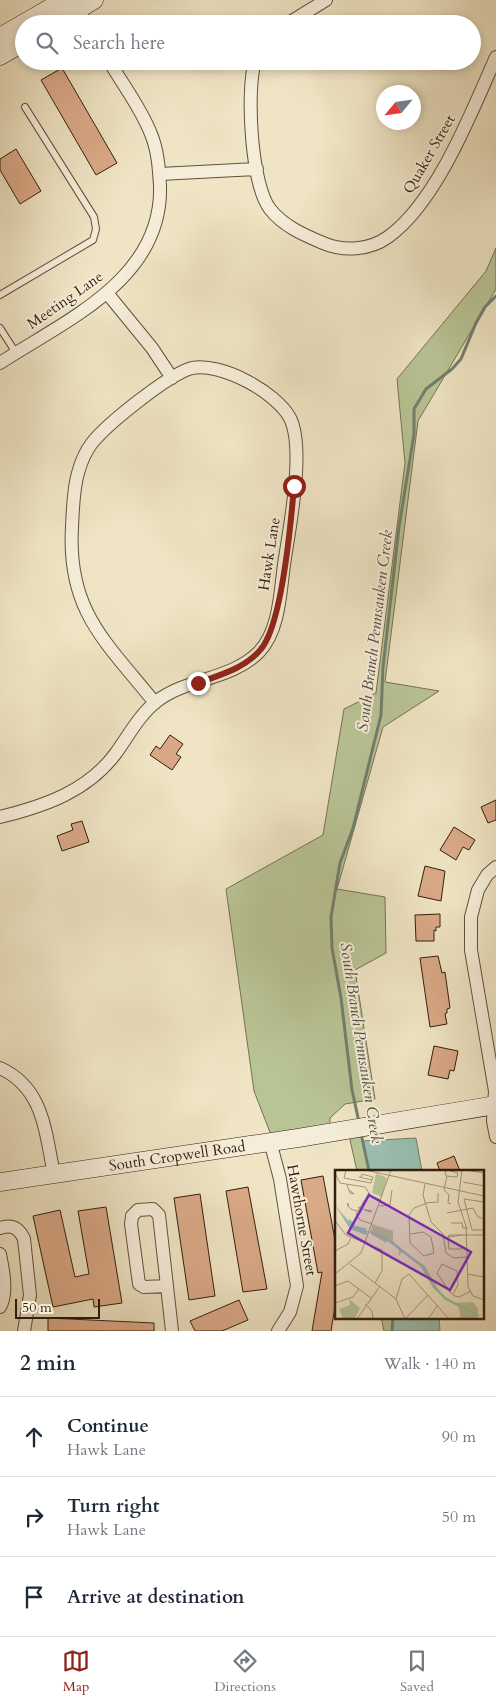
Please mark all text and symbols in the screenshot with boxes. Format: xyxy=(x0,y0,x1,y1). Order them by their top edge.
search box xyxy=(15,15,481,70)
icon: search xyxy=(33,29,61,57)
text: Search here xyxy=(73,30,165,56)
north arrow xyxy=(376,85,421,130)
street label: Quaker Street xyxy=(398,111,460,197)
street label: Meeting Lane xyxy=(23,266,107,334)
route start xyxy=(283,475,306,498)
street label: Hawk Lane xyxy=(253,516,285,592)
water label: South Branch Pennsauken Creek xyxy=(352,529,398,733)
route end xyxy=(187,672,210,695)
water label: South Branch Pennsauken Creek xyxy=(334,941,388,1145)
street label: South Cropwell Road xyxy=(108,1136,247,1176)
street label: Hawthorne Street xyxy=(282,1163,322,1278)
inset map xyxy=(335,1170,484,1318)
scale bar xyxy=(15,1296,100,1319)
text: 50 m xyxy=(22,1298,52,1317)
text: 2 min xyxy=(20,1349,76,1378)
text: Walk · 140 m xyxy=(384,1353,476,1375)
text: Continue xyxy=(67,1413,149,1439)
icon: ahead xyxy=(20,1423,48,1451)
text: 90 m xyxy=(442,1426,476,1448)
text: Hawk Lane xyxy=(67,1439,146,1461)
text: Turn right xyxy=(67,1493,159,1519)
icon: right xyxy=(20,1503,48,1531)
text: 50 m xyxy=(442,1506,476,1528)
text: Hawk Lane xyxy=(67,1519,146,1541)
icon: arrive xyxy=(20,1583,48,1611)
text: Arrive at destination xyxy=(67,1584,244,1610)
tab: Map xyxy=(62,1647,90,1696)
tab: Directions xyxy=(214,1647,276,1696)
tab: Saved xyxy=(400,1647,434,1696)

